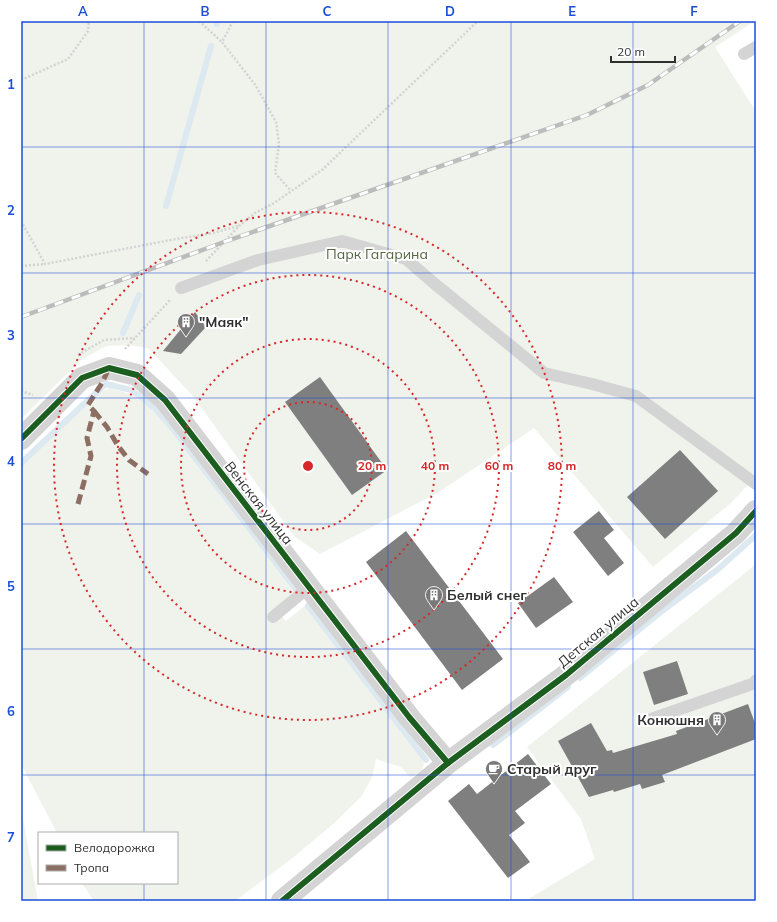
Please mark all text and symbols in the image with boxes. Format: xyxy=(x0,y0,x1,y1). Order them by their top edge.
text: A xyxy=(78,3,88,19)
text: B xyxy=(201,3,210,19)
text: C xyxy=(323,3,332,19)
text: D xyxy=(445,3,455,19)
text: E xyxy=(568,3,576,19)
text: F xyxy=(690,3,698,19)
scale bar xyxy=(611,38,675,64)
text: 20 m xyxy=(617,44,645,59)
text: 1 xyxy=(7,76,15,92)
text: 2 xyxy=(7,202,15,218)
park label: Парк Гагарина xyxy=(326,245,428,263)
building icon: "Маяк" xyxy=(176,312,196,337)
place label: "Маяк" xyxy=(199,313,249,331)
text: 3 xyxy=(7,327,15,343)
text: 4 xyxy=(7,453,15,469)
street label: Венская улица xyxy=(221,458,297,548)
text: 20 m xyxy=(358,458,386,473)
text: 40 m xyxy=(421,458,449,473)
text: 60 m xyxy=(485,458,513,473)
text: 80 m xyxy=(548,458,576,473)
centre of rings xyxy=(301,459,315,473)
text: 5 xyxy=(7,578,15,594)
building icon: Белый снег xyxy=(424,585,444,610)
place label: Белый снег xyxy=(447,586,527,604)
street label: Детская улица xyxy=(554,593,642,671)
text: 6 xyxy=(7,703,15,719)
building icon: Конюшня xyxy=(707,710,727,735)
place label: Конюшня xyxy=(637,711,704,729)
cafe icon: Старый друг xyxy=(484,759,504,784)
place label: Старый друг xyxy=(507,760,597,778)
text: 7 xyxy=(7,829,15,845)
legend xyxy=(38,832,178,884)
text: Велодорожка xyxy=(74,840,155,855)
text: Тропа xyxy=(74,860,109,875)

